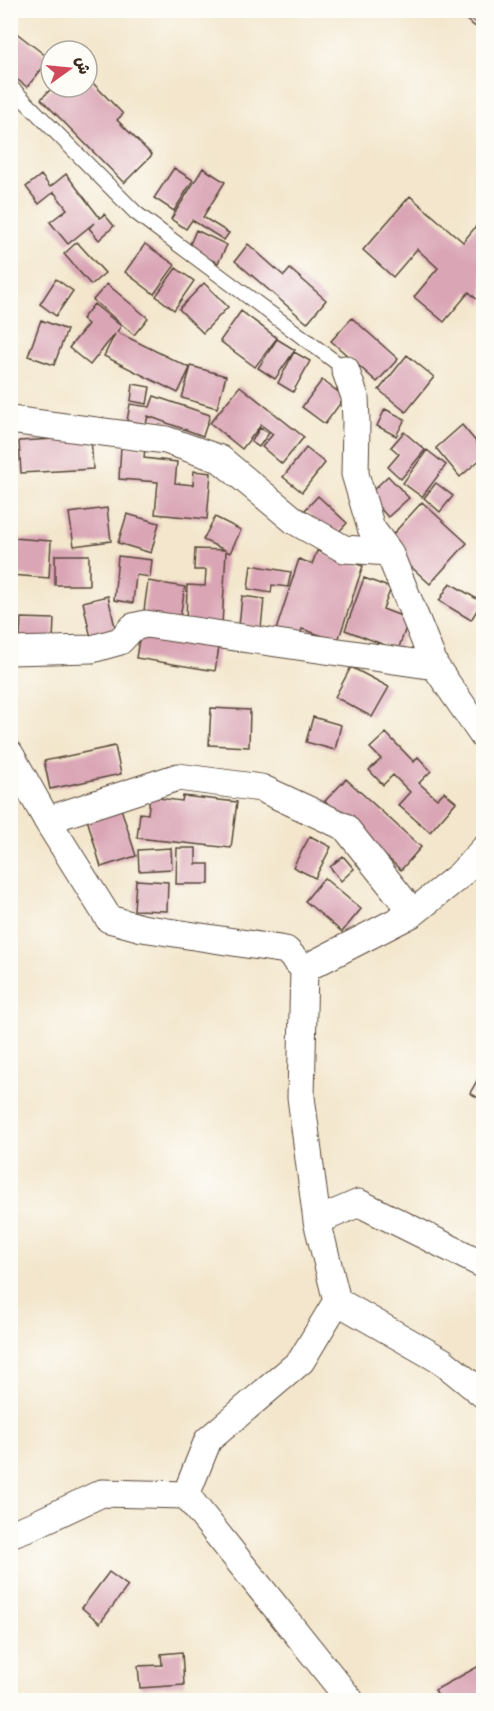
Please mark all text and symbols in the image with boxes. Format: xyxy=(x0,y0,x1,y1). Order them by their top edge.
north arrow xyxy=(39,39,99,99)
text: ش xyxy=(72,54,95,76)

